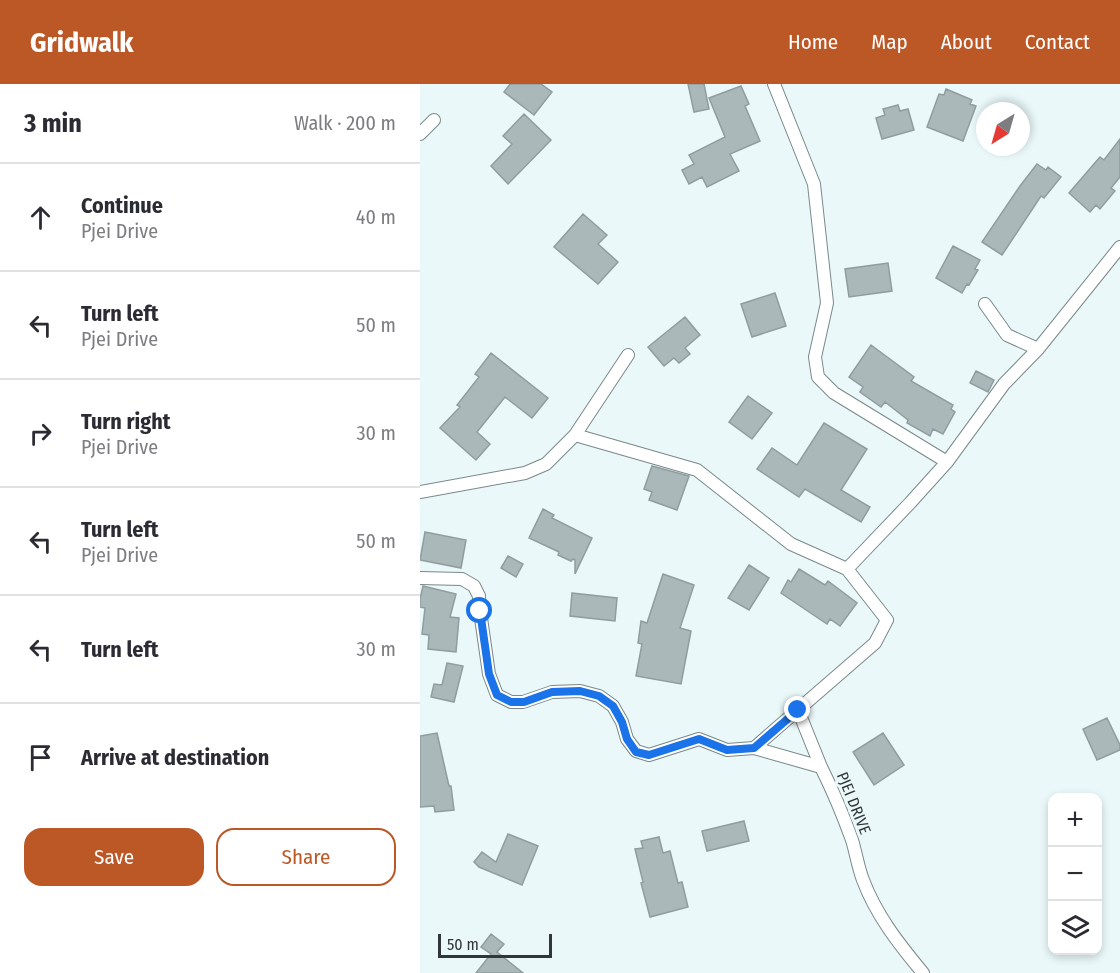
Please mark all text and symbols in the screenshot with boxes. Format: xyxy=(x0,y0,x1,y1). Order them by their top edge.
text: Gridwalk xyxy=(30,26,134,59)
text: Home xyxy=(788,29,838,55)
text: Map xyxy=(871,29,908,55)
text: About xyxy=(941,29,992,55)
text: Contact xyxy=(1025,29,1090,55)
north arrow xyxy=(976,102,1030,156)
text: 3 min xyxy=(24,108,82,139)
text: Walk · 200 m xyxy=(294,111,396,135)
text: Continue xyxy=(81,192,163,219)
icon: ahead xyxy=(24,201,57,234)
text: 40 m xyxy=(356,205,396,229)
text: Pjei Drive xyxy=(81,219,158,243)
text: Turn left xyxy=(81,300,159,327)
icon: left xyxy=(24,309,57,342)
text: 50 m xyxy=(356,313,396,337)
text: Pjei Drive xyxy=(81,327,158,351)
text: Turn right xyxy=(81,408,170,435)
icon: right xyxy=(24,417,57,450)
text: 30 m xyxy=(356,421,396,445)
text: Pjei Drive xyxy=(81,435,158,459)
text: Turn left xyxy=(81,516,159,543)
icon: left xyxy=(24,525,57,558)
text: 50 m xyxy=(356,529,396,553)
text: Pjei Drive xyxy=(81,543,158,567)
route start xyxy=(466,597,492,623)
icon: left xyxy=(24,633,57,666)
text: Turn left xyxy=(81,636,159,663)
text: 30 m xyxy=(356,637,396,661)
route end xyxy=(784,696,810,722)
icon: arrive xyxy=(24,741,57,774)
text: Arrive at destination xyxy=(81,744,269,771)
street label: PJEI DRIVE xyxy=(833,769,875,837)
map controls xyxy=(1048,793,1102,955)
button: + xyxy=(1048,793,1102,847)
button: Save xyxy=(24,828,204,886)
button: Share xyxy=(216,828,396,886)
button: − xyxy=(1048,847,1102,901)
button: layers xyxy=(1048,901,1102,955)
scale bar xyxy=(438,931,552,958)
text: 50 m xyxy=(447,935,479,954)

